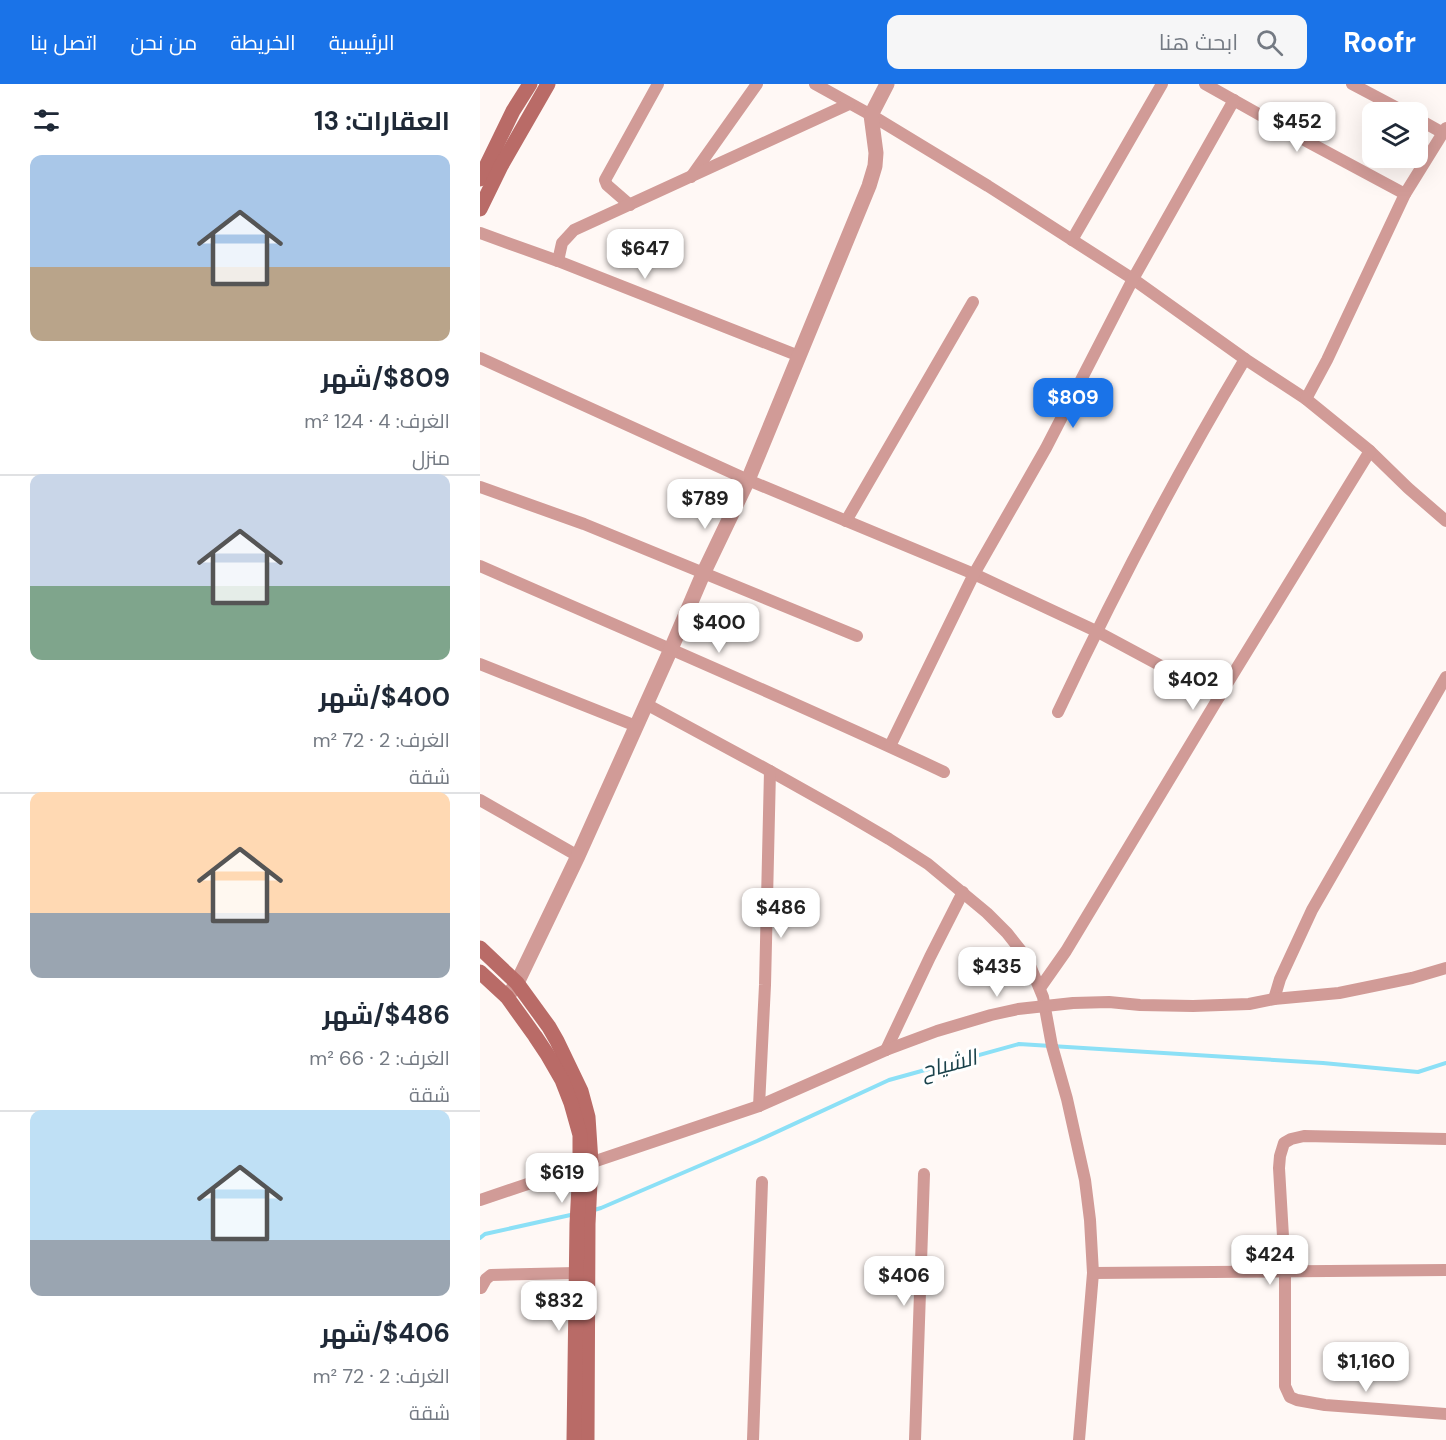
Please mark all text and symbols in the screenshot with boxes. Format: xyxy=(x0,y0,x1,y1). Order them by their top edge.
search box xyxy=(887,15,1307,69)
text: Roofr xyxy=(1343,24,1416,61)
icon: search xyxy=(1253,26,1286,59)
text: ابحث هنا xyxy=(1159,28,1238,57)
text: اتصل بنا xyxy=(30,29,97,57)
text: من نحن xyxy=(130,29,197,57)
text: الخريطة xyxy=(230,29,296,57)
text: الرئيسية xyxy=(329,29,395,57)
pin: $452 xyxy=(1261,102,1333,153)
map controls xyxy=(1362,102,1428,168)
button: layers xyxy=(1362,102,1428,168)
icon: filters xyxy=(30,104,63,137)
text: العقارات: 13 xyxy=(314,104,450,138)
text: $452 xyxy=(1273,108,1321,134)
icon: home xyxy=(186,194,294,302)
pin: $647 xyxy=(609,229,681,280)
text: $647 xyxy=(621,235,669,261)
text: $809/شهر xyxy=(321,361,450,395)
pin: $809 xyxy=(1037,378,1109,429)
text: $809 xyxy=(1047,384,1099,410)
text: الغرف: 4 · 124 m² xyxy=(304,408,450,434)
text: منزل xyxy=(412,445,450,471)
pin: $789 xyxy=(669,479,741,530)
text: $789 xyxy=(681,485,729,511)
icon: home xyxy=(186,513,294,621)
pin: $400 xyxy=(683,603,755,654)
text: $400 xyxy=(692,609,746,635)
pin: $402 xyxy=(1157,660,1229,711)
text: $402 xyxy=(1168,666,1218,692)
text: $400/شهر xyxy=(319,680,450,714)
text: الغرف: 2 · 72 m² xyxy=(313,727,450,753)
text: شقة xyxy=(409,764,450,790)
icon: home xyxy=(186,831,294,939)
pin: $486 xyxy=(745,888,817,939)
text: $486 xyxy=(756,894,806,920)
pin: $435 xyxy=(961,947,1033,998)
text: $435 xyxy=(972,953,1022,979)
text: $486/شهر xyxy=(322,998,450,1032)
water label: الشياح xyxy=(917,1042,982,1086)
text: الغرف: 2 · 66 m² xyxy=(309,1045,450,1071)
text: شقة xyxy=(409,1082,450,1108)
icon: home xyxy=(186,1149,294,1257)
pin: $619 xyxy=(526,1153,598,1204)
text: $619 xyxy=(540,1159,584,1185)
pin: $424 xyxy=(1234,1235,1306,1286)
text: $424 xyxy=(1245,1241,1295,1267)
pin: $406 xyxy=(868,1256,940,1307)
text: $406 xyxy=(878,1262,930,1288)
pin: $832 xyxy=(523,1281,595,1332)
text: $832 xyxy=(535,1287,583,1313)
text: $406/شهر xyxy=(321,1316,450,1350)
pin: $1,160 xyxy=(1317,1342,1415,1393)
text: $1,160 xyxy=(1337,1348,1395,1374)
text: الغرف: 2 · 72 m² xyxy=(313,1363,450,1389)
text: شقة xyxy=(409,1400,450,1426)

